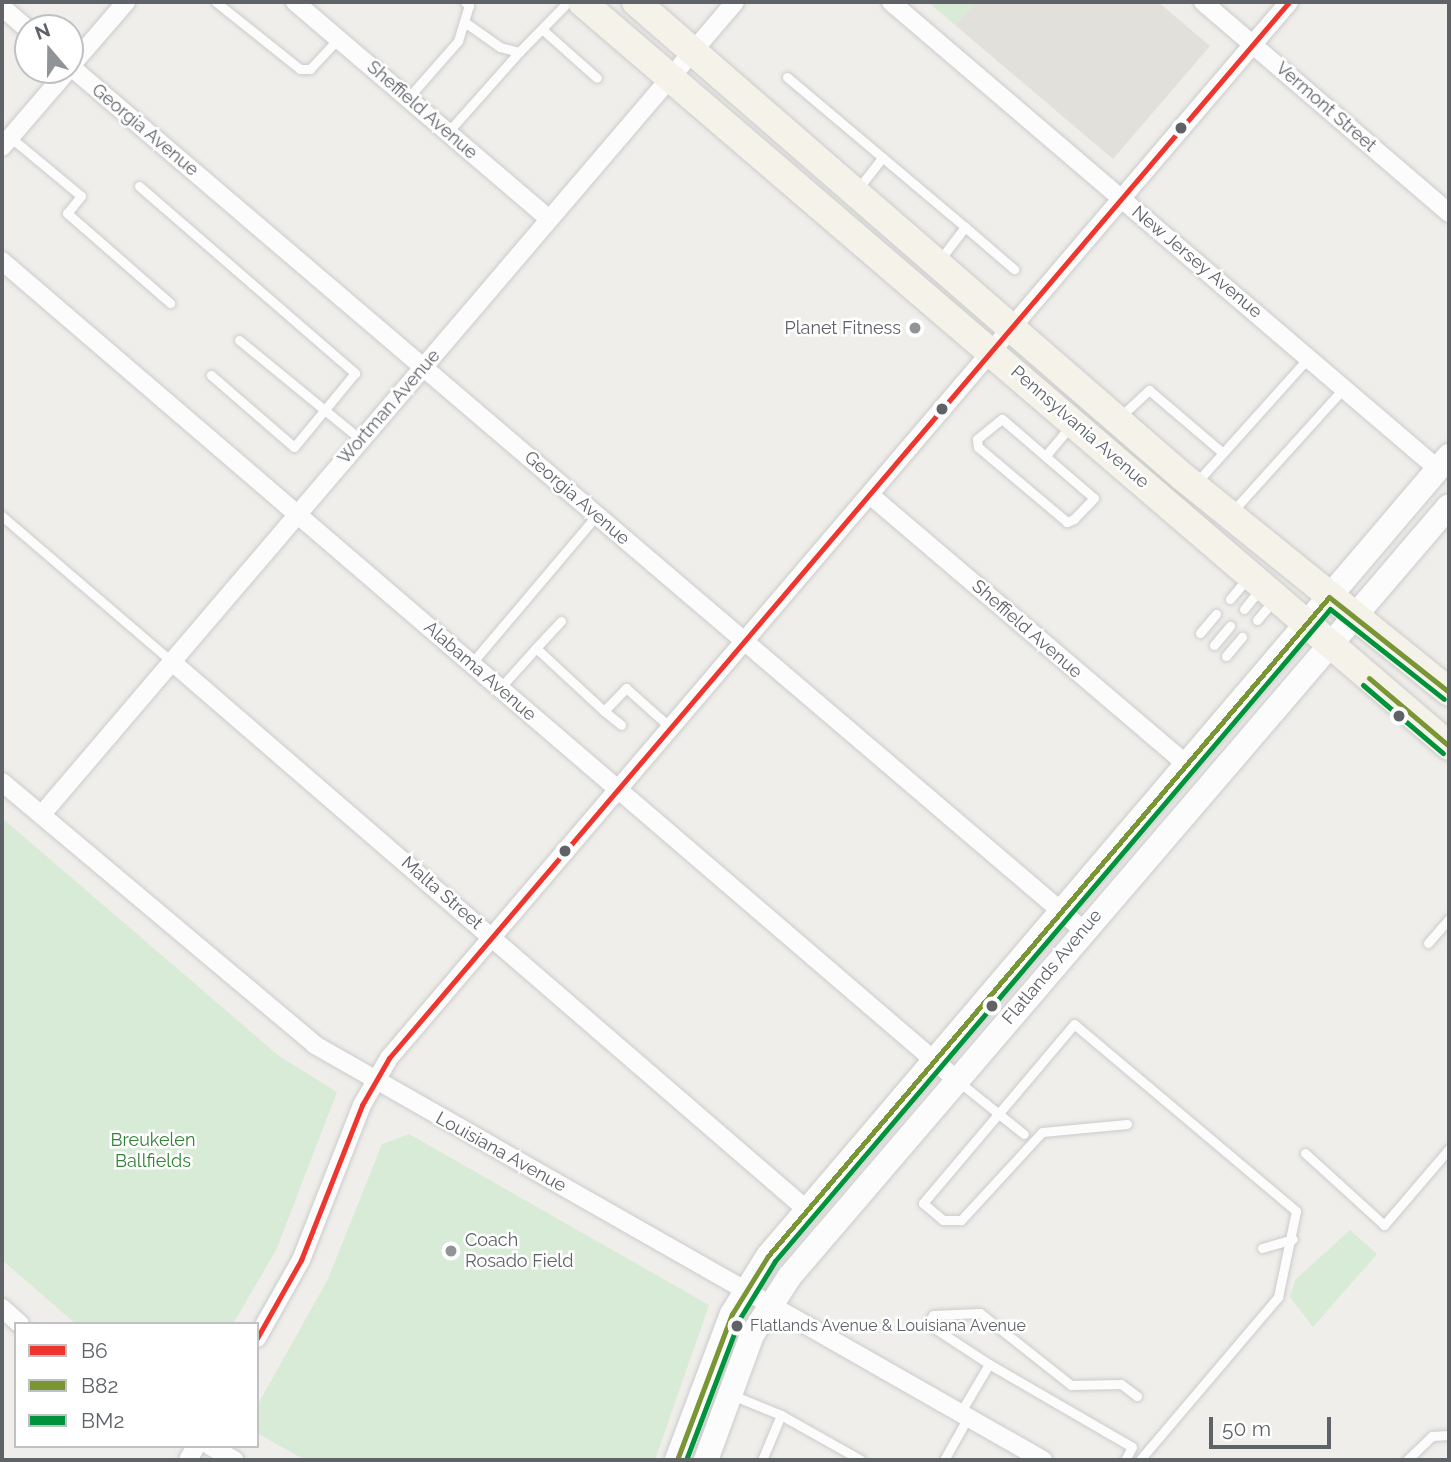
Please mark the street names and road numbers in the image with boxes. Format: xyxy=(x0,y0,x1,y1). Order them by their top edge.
street label: Sheffield Avenue xyxy=(362,56,482,164)
street label: Vermont Street xyxy=(1271,57,1381,157)
street label: Georgia Avenue xyxy=(87,79,203,181)
street label: New Jersey Avenue xyxy=(1127,201,1267,323)
street label: Wortman Avenue xyxy=(333,345,445,469)
street label: Pennsylvania Avenue xyxy=(1006,361,1154,493)
street label: Georgia Avenue xyxy=(520,446,634,550)
street label: Sheffield Avenue xyxy=(967,575,1087,683)
street label: Alabama Avenue xyxy=(419,616,541,726)
street label: Malta Street xyxy=(397,852,487,934)
street label: Flatlands Avenue xyxy=(997,905,1107,1029)
street label: Louisiana Avenue xyxy=(432,1107,570,1197)

